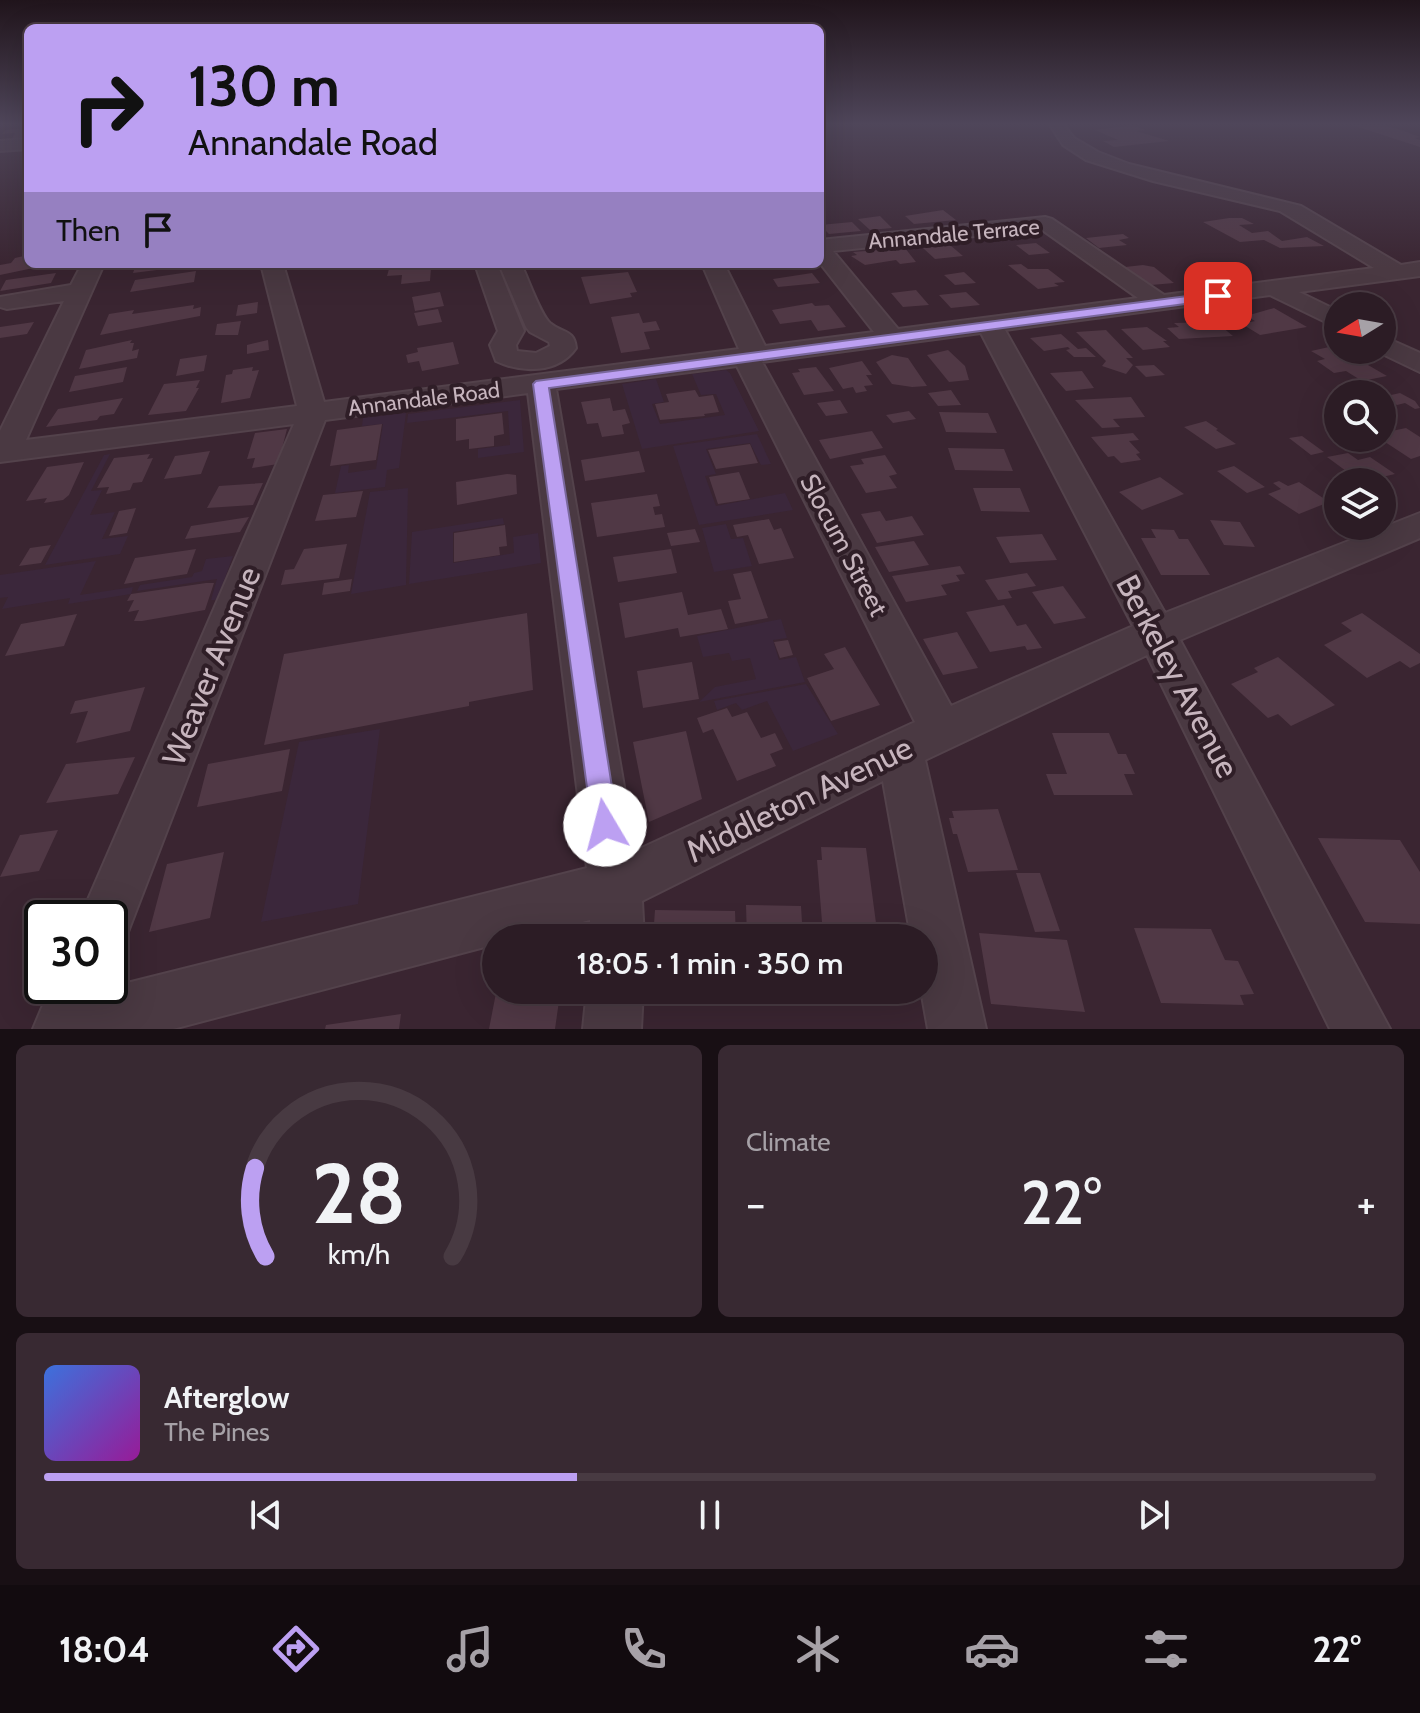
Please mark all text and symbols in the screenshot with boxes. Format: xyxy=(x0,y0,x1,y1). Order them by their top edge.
text: 130 m xyxy=(188,52,340,120)
icon: right xyxy=(56,56,160,160)
text: Annandale Road xyxy=(188,120,438,164)
icon: arrive xyxy=(136,208,180,252)
text: Then xyxy=(56,212,120,249)
street label: Annandale Terrace xyxy=(867,213,1041,255)
pin xyxy=(1184,262,1252,330)
icon: arrive xyxy=(1196,274,1240,318)
north arrow xyxy=(1324,292,1396,364)
map controls xyxy=(1324,292,1396,540)
street label: Annandale Road xyxy=(347,376,501,422)
button: search xyxy=(1324,380,1396,452)
button: layers xyxy=(1324,468,1396,540)
street label: Slocum Street xyxy=(793,469,895,622)
street label: Weaver Avenue xyxy=(153,561,269,771)
street label: Berkeley Avenue xyxy=(1108,568,1248,784)
street label: Middleton Avenue xyxy=(680,727,918,871)
position arrow xyxy=(563,783,647,867)
speed limit sign: 30 xyxy=(24,900,128,1004)
text: 18:05 · 1 min · 350 m xyxy=(577,945,843,982)
text: Climate xyxy=(746,1126,831,1158)
text: 28 xyxy=(312,1143,406,1244)
text: 22° xyxy=(1021,1166,1101,1239)
text: − xyxy=(746,1177,765,1230)
text: + xyxy=(1357,1177,1376,1230)
text: km/h xyxy=(328,1236,390,1271)
text: Afterglow xyxy=(164,1379,290,1416)
text: The Pines xyxy=(164,1416,270,1448)
icon: previous xyxy=(244,1493,288,1537)
icon: pause xyxy=(688,1493,732,1537)
icon: next xyxy=(1132,1493,1176,1537)
icon: directions xyxy=(268,1621,324,1677)
icon: music xyxy=(442,1621,498,1677)
icon: phone xyxy=(616,1621,672,1677)
icon: climate xyxy=(790,1621,846,1677)
icon: car xyxy=(964,1621,1020,1677)
icon: filters xyxy=(1138,1621,1194,1677)
text: 18:04 xyxy=(59,1627,150,1671)
text: 22° xyxy=(1312,1627,1361,1671)

